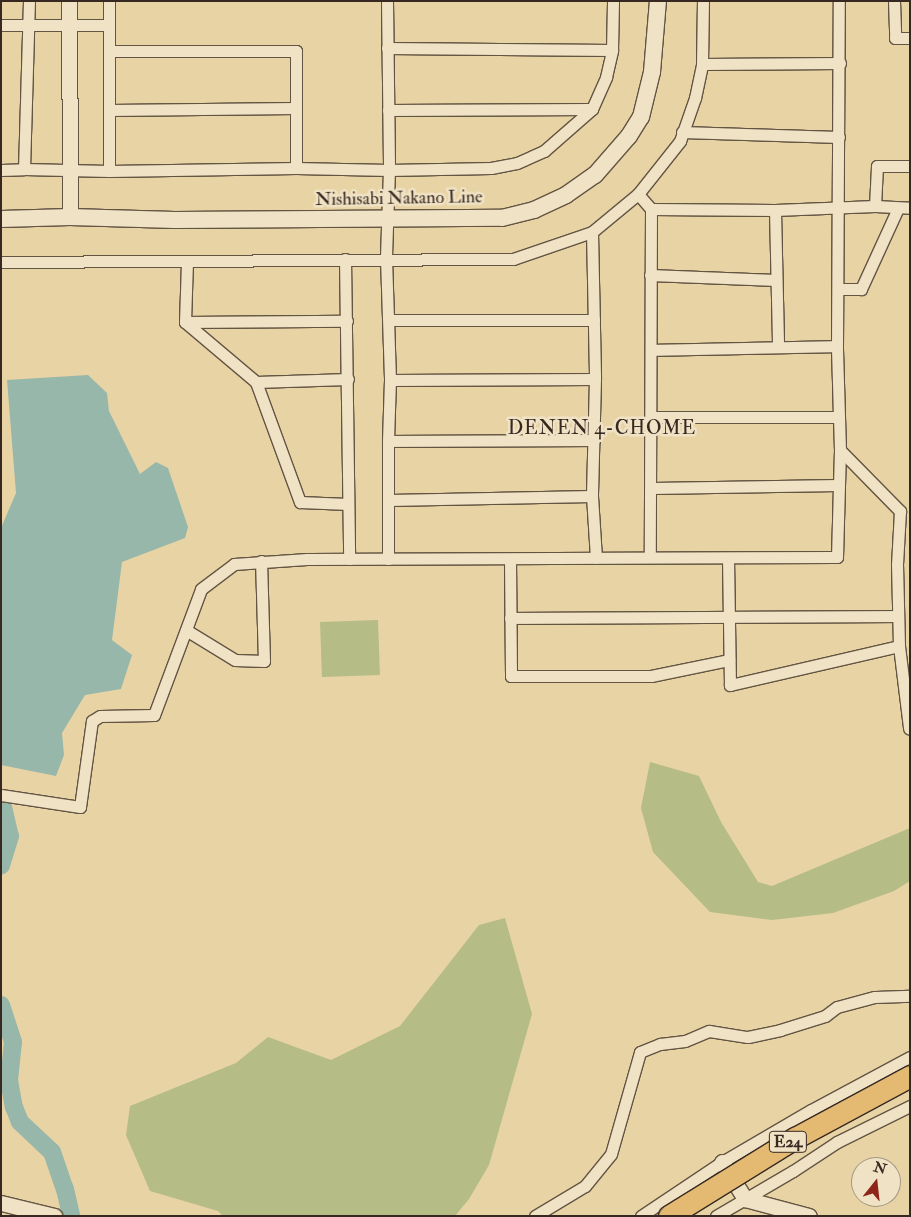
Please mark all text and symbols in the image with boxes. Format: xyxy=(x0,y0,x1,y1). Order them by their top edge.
street label: Nishisabi Nakano Line xyxy=(315,187,483,211)
district label: DENEN 4-CHOME xyxy=(506,418,698,440)
road number: E24 xyxy=(768,1128,808,1156)
north arrow xyxy=(851,1157,901,1207)
text: N xyxy=(872,1158,888,1178)

